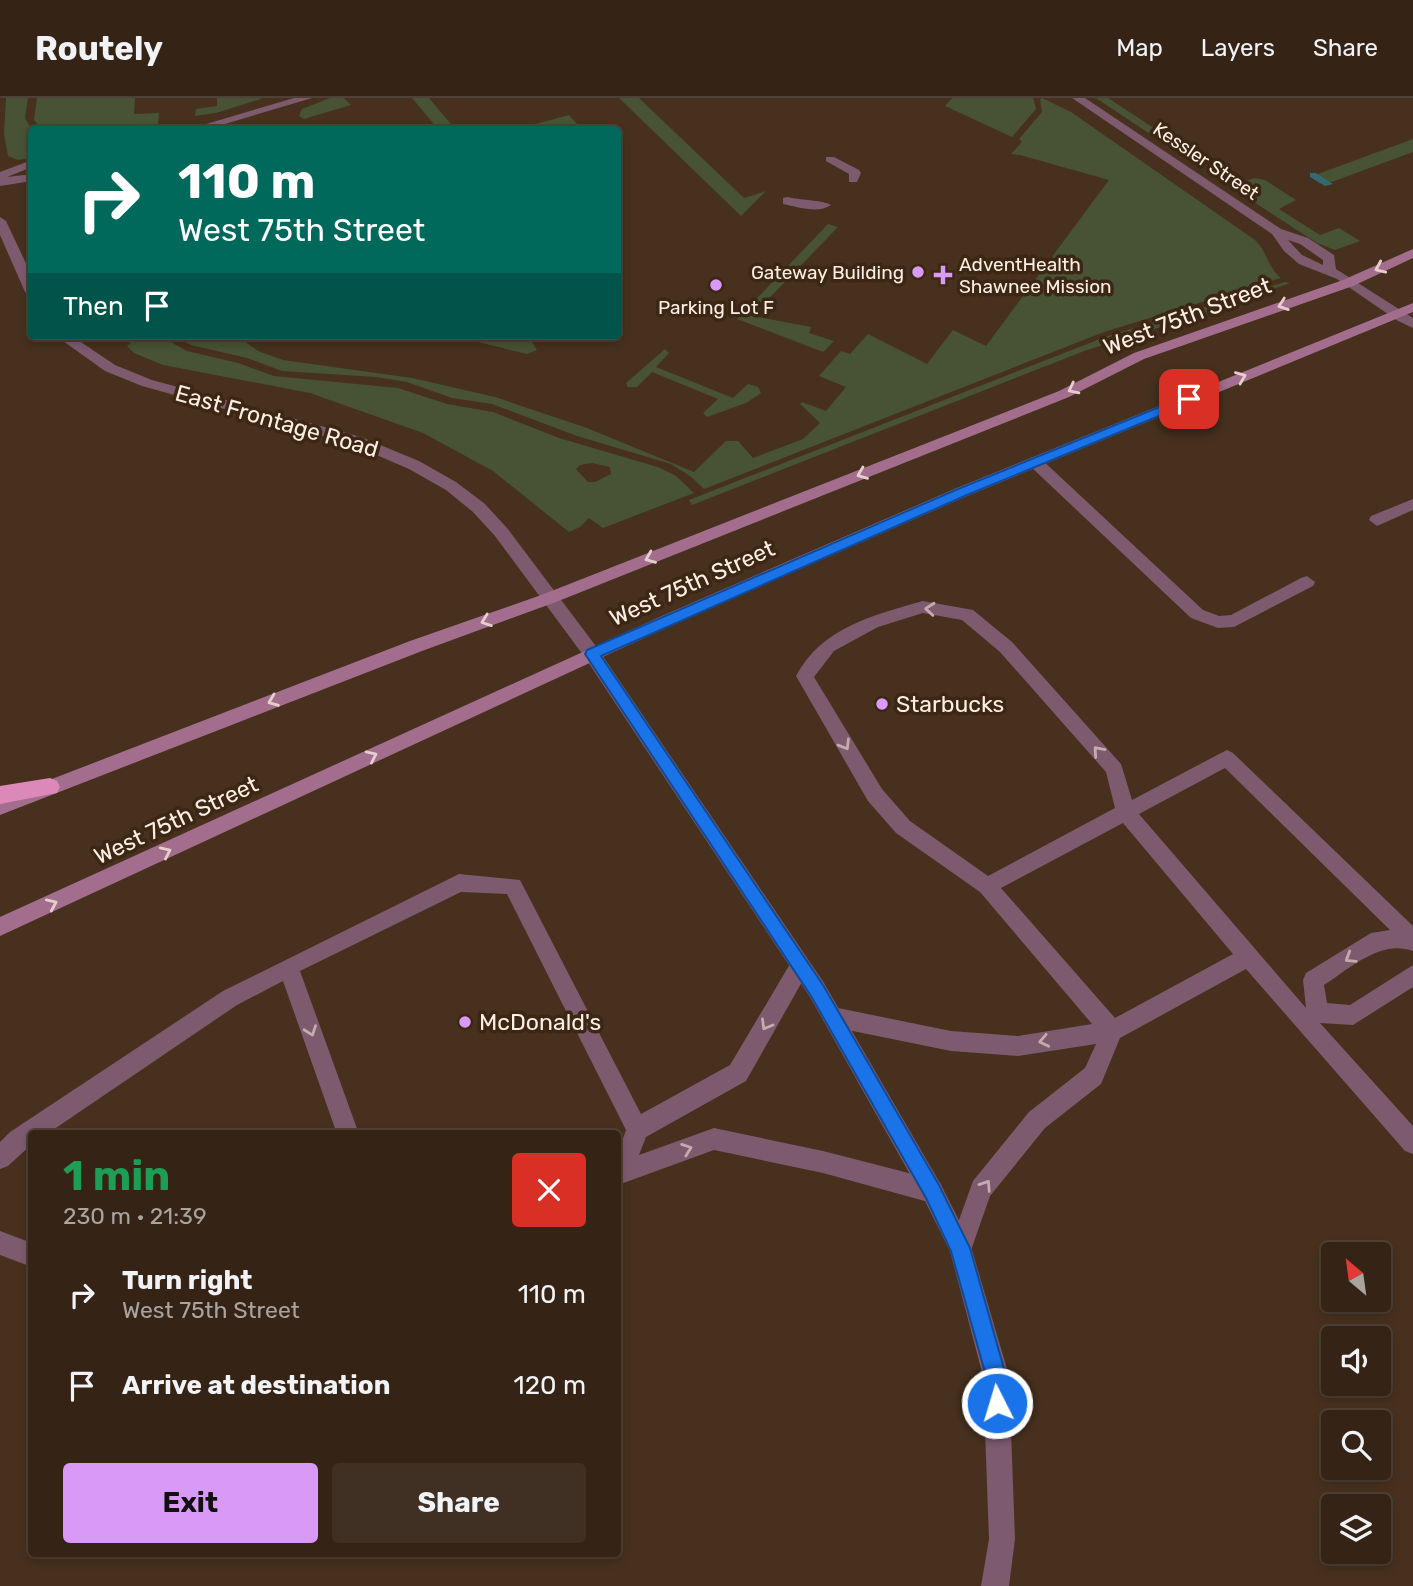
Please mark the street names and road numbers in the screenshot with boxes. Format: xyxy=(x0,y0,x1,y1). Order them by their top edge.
street label: Kessler Street xyxy=(1149,117,1264,205)
street label: West 75th Street xyxy=(1099,271,1275,361)
street label: East Frontage Road xyxy=(172,379,382,463)
street label: West 75th Street xyxy=(605,534,779,632)
street label: West 75th Street xyxy=(90,770,262,870)

